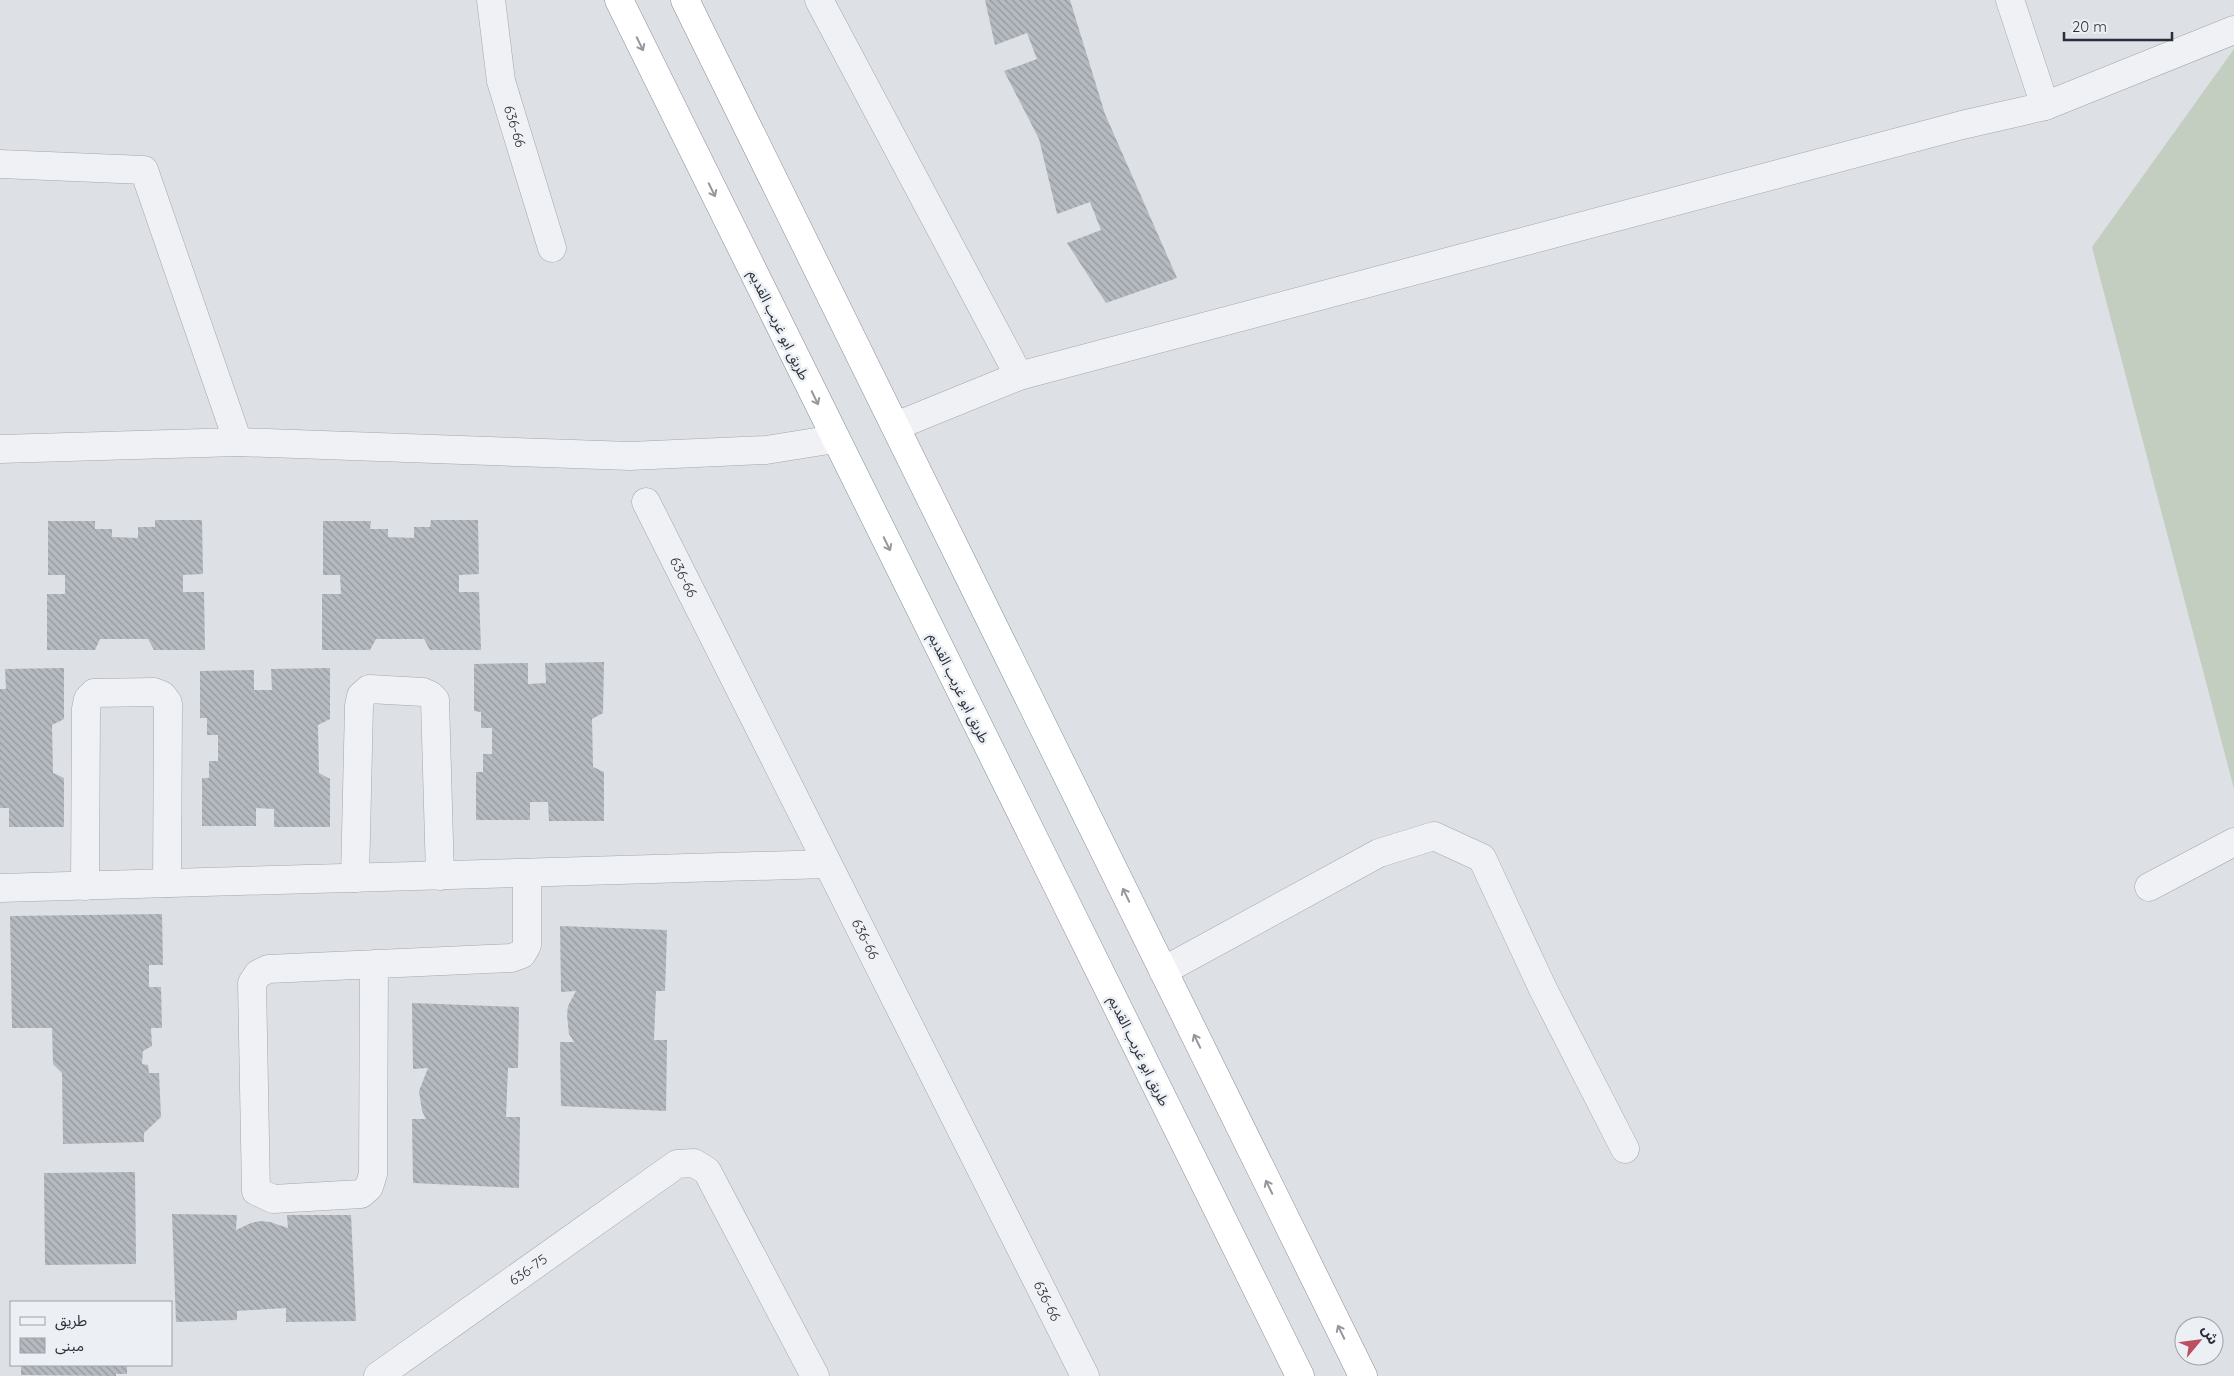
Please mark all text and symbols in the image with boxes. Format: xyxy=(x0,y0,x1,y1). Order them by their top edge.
scale bar xyxy=(2064,10,2172,42)
text: 20 m xyxy=(2072,17,2107,36)
one-way arrow xyxy=(636,36,645,51)
street label: 636-66 xyxy=(500,103,530,150)
one-way arrow xyxy=(707,182,717,197)
street label: طريق ابو غريب القديم xyxy=(743,267,813,384)
one-way arrow xyxy=(811,390,820,405)
one-way arrow xyxy=(882,536,892,551)
street label: 636-66 xyxy=(666,554,702,601)
street label: طريق ابو غريب القديم xyxy=(923,630,993,747)
one-way arrow xyxy=(1120,888,1130,903)
street label: 636-66 xyxy=(848,916,883,963)
street label: طريق ابو غريب القديم xyxy=(1103,993,1173,1110)
one-way arrow xyxy=(1192,1034,1201,1049)
one-way arrow xyxy=(1264,1179,1274,1194)
street label: 636-75 xyxy=(505,1250,551,1289)
street label: 636-66 xyxy=(1030,1278,1065,1325)
legend xyxy=(10,1301,172,1366)
text: طريق xyxy=(55,1311,87,1331)
north arrow xyxy=(2174,1316,2224,1366)
text: ش xyxy=(2198,1322,2223,1347)
one-way arrow xyxy=(1336,1325,1346,1340)
text: مبنى xyxy=(55,1336,84,1355)

